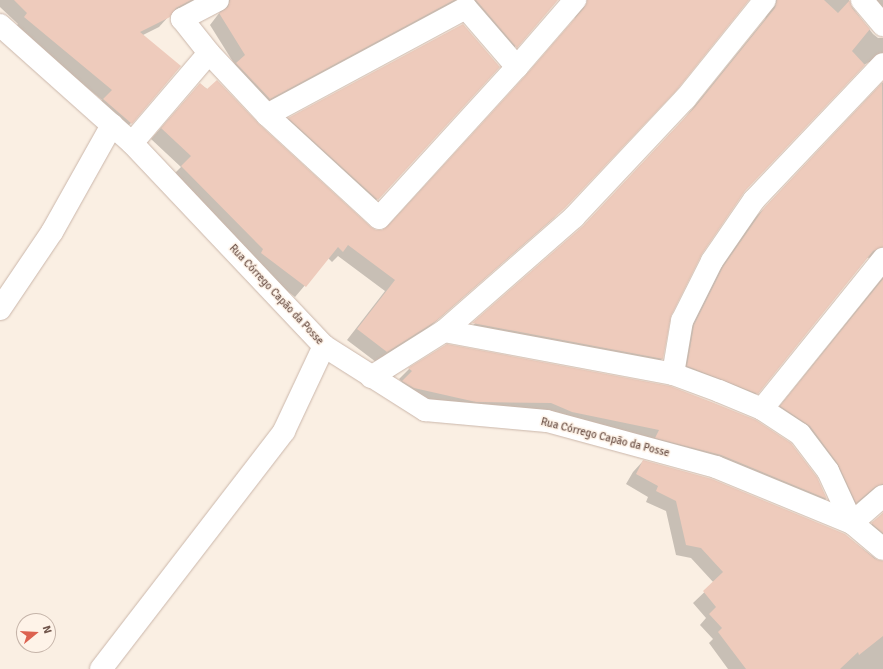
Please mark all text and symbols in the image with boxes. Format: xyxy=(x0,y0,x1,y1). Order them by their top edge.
street label: Rua Córrego Capão da Posse xyxy=(226,242,326,348)
street label: Rua Córrego Capão da Posse xyxy=(539,416,671,460)
north arrow xyxy=(16,613,56,653)
text: N xyxy=(40,624,54,635)

